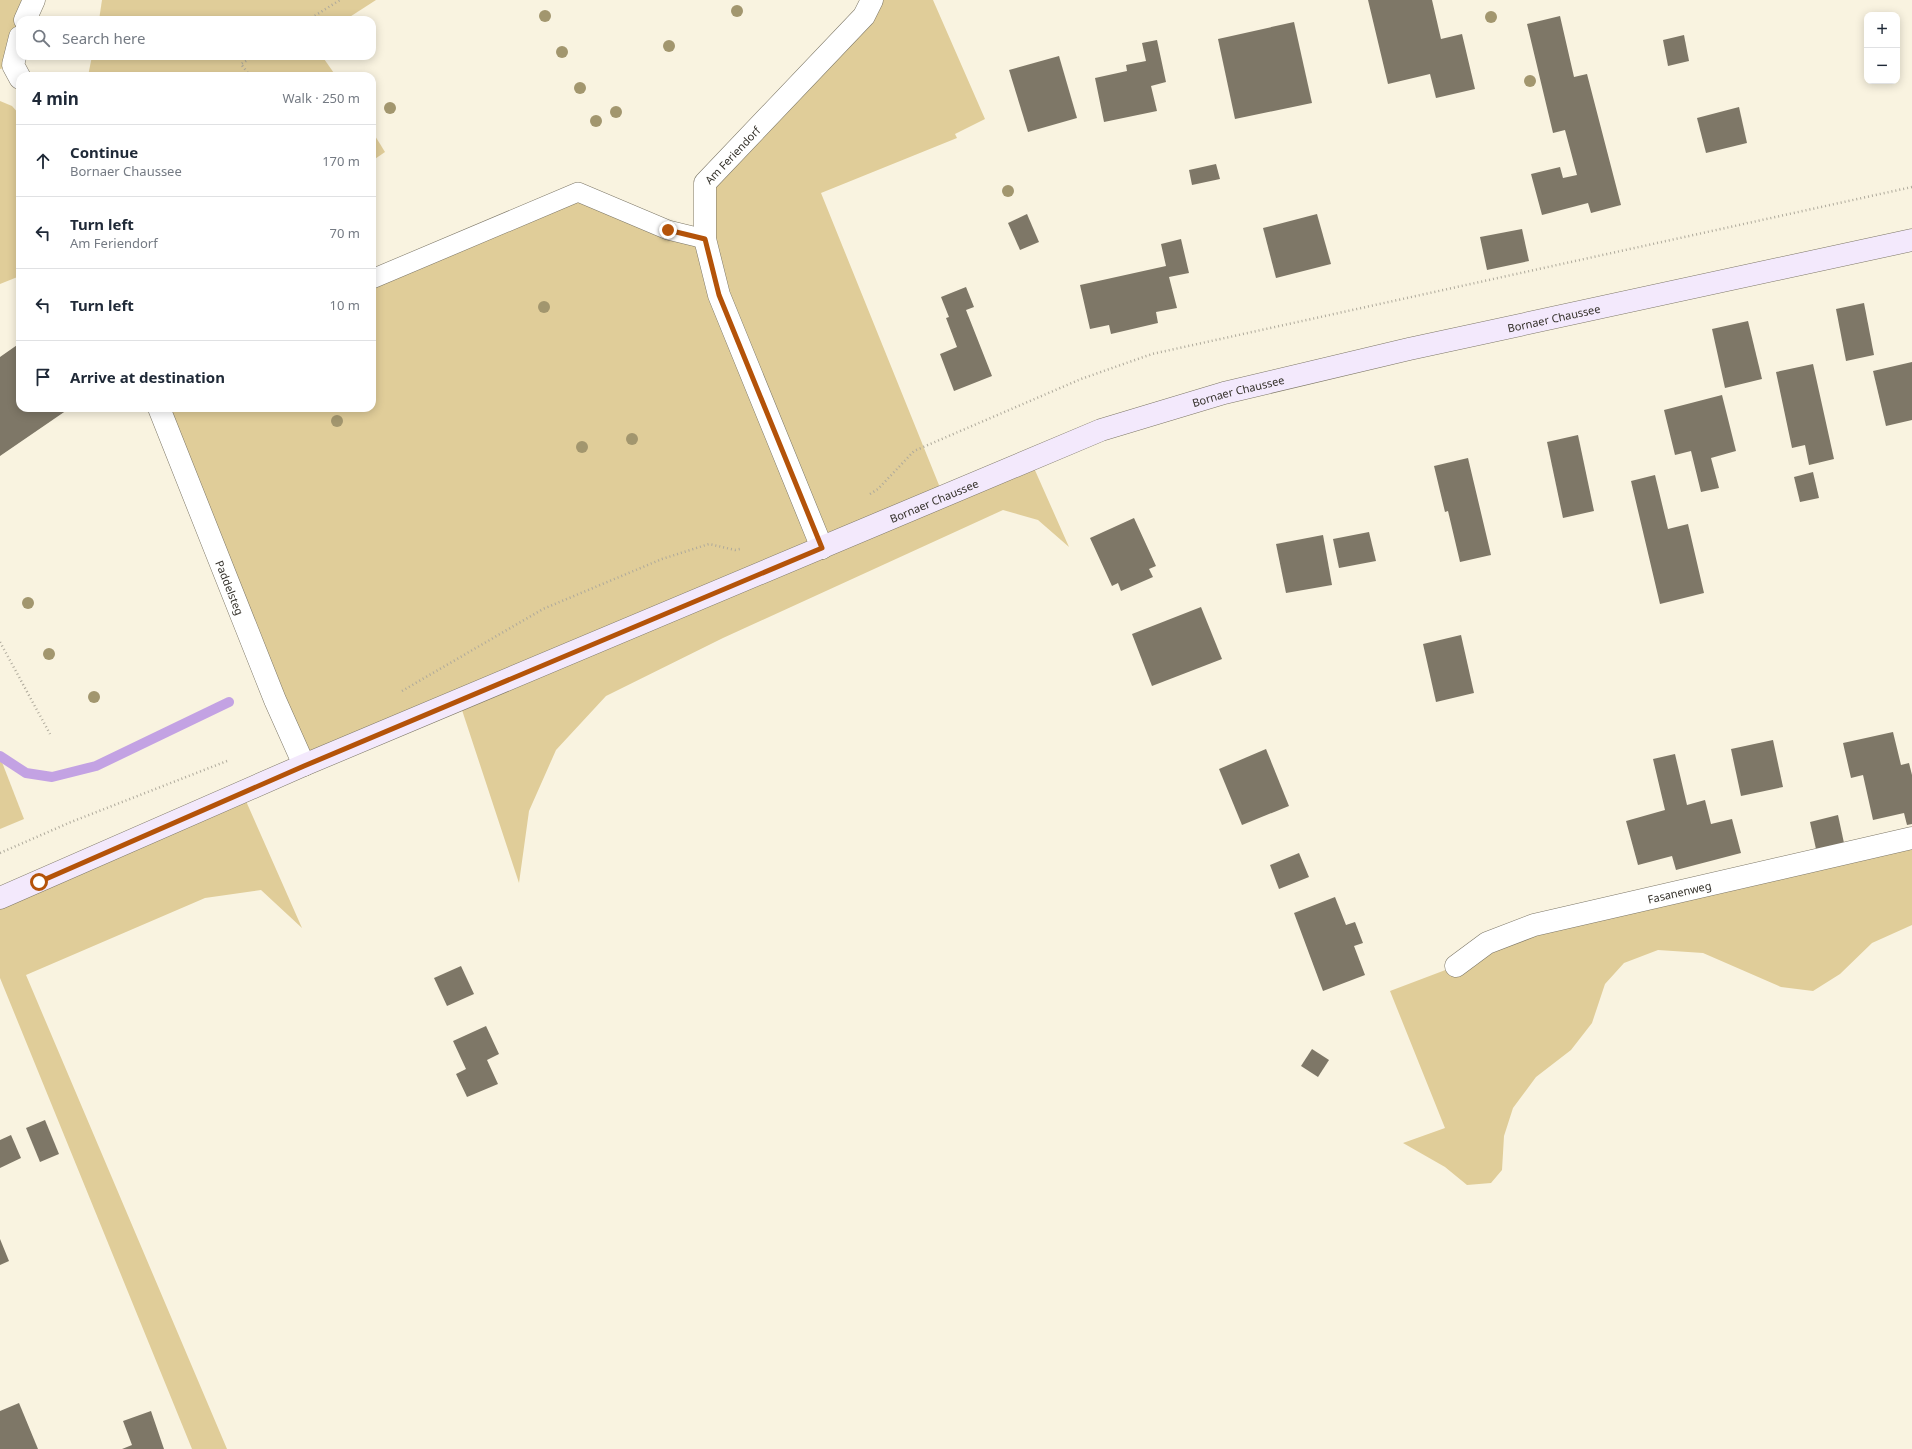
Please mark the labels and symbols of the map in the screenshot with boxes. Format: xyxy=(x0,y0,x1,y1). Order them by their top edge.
street label: Am Feriendorf xyxy=(701,122,764,187)
route end xyxy=(659,221,677,239)
street label: Bornaer Chaussee xyxy=(1506,300,1602,335)
street label: Bornaer Chaussee xyxy=(1190,371,1286,410)
street label: Bornaer Chaussee xyxy=(887,475,980,526)
street label: Paddelsteg xyxy=(213,558,248,617)
route start xyxy=(30,873,48,891)
street label: Fasanenweg xyxy=(1646,877,1713,906)

